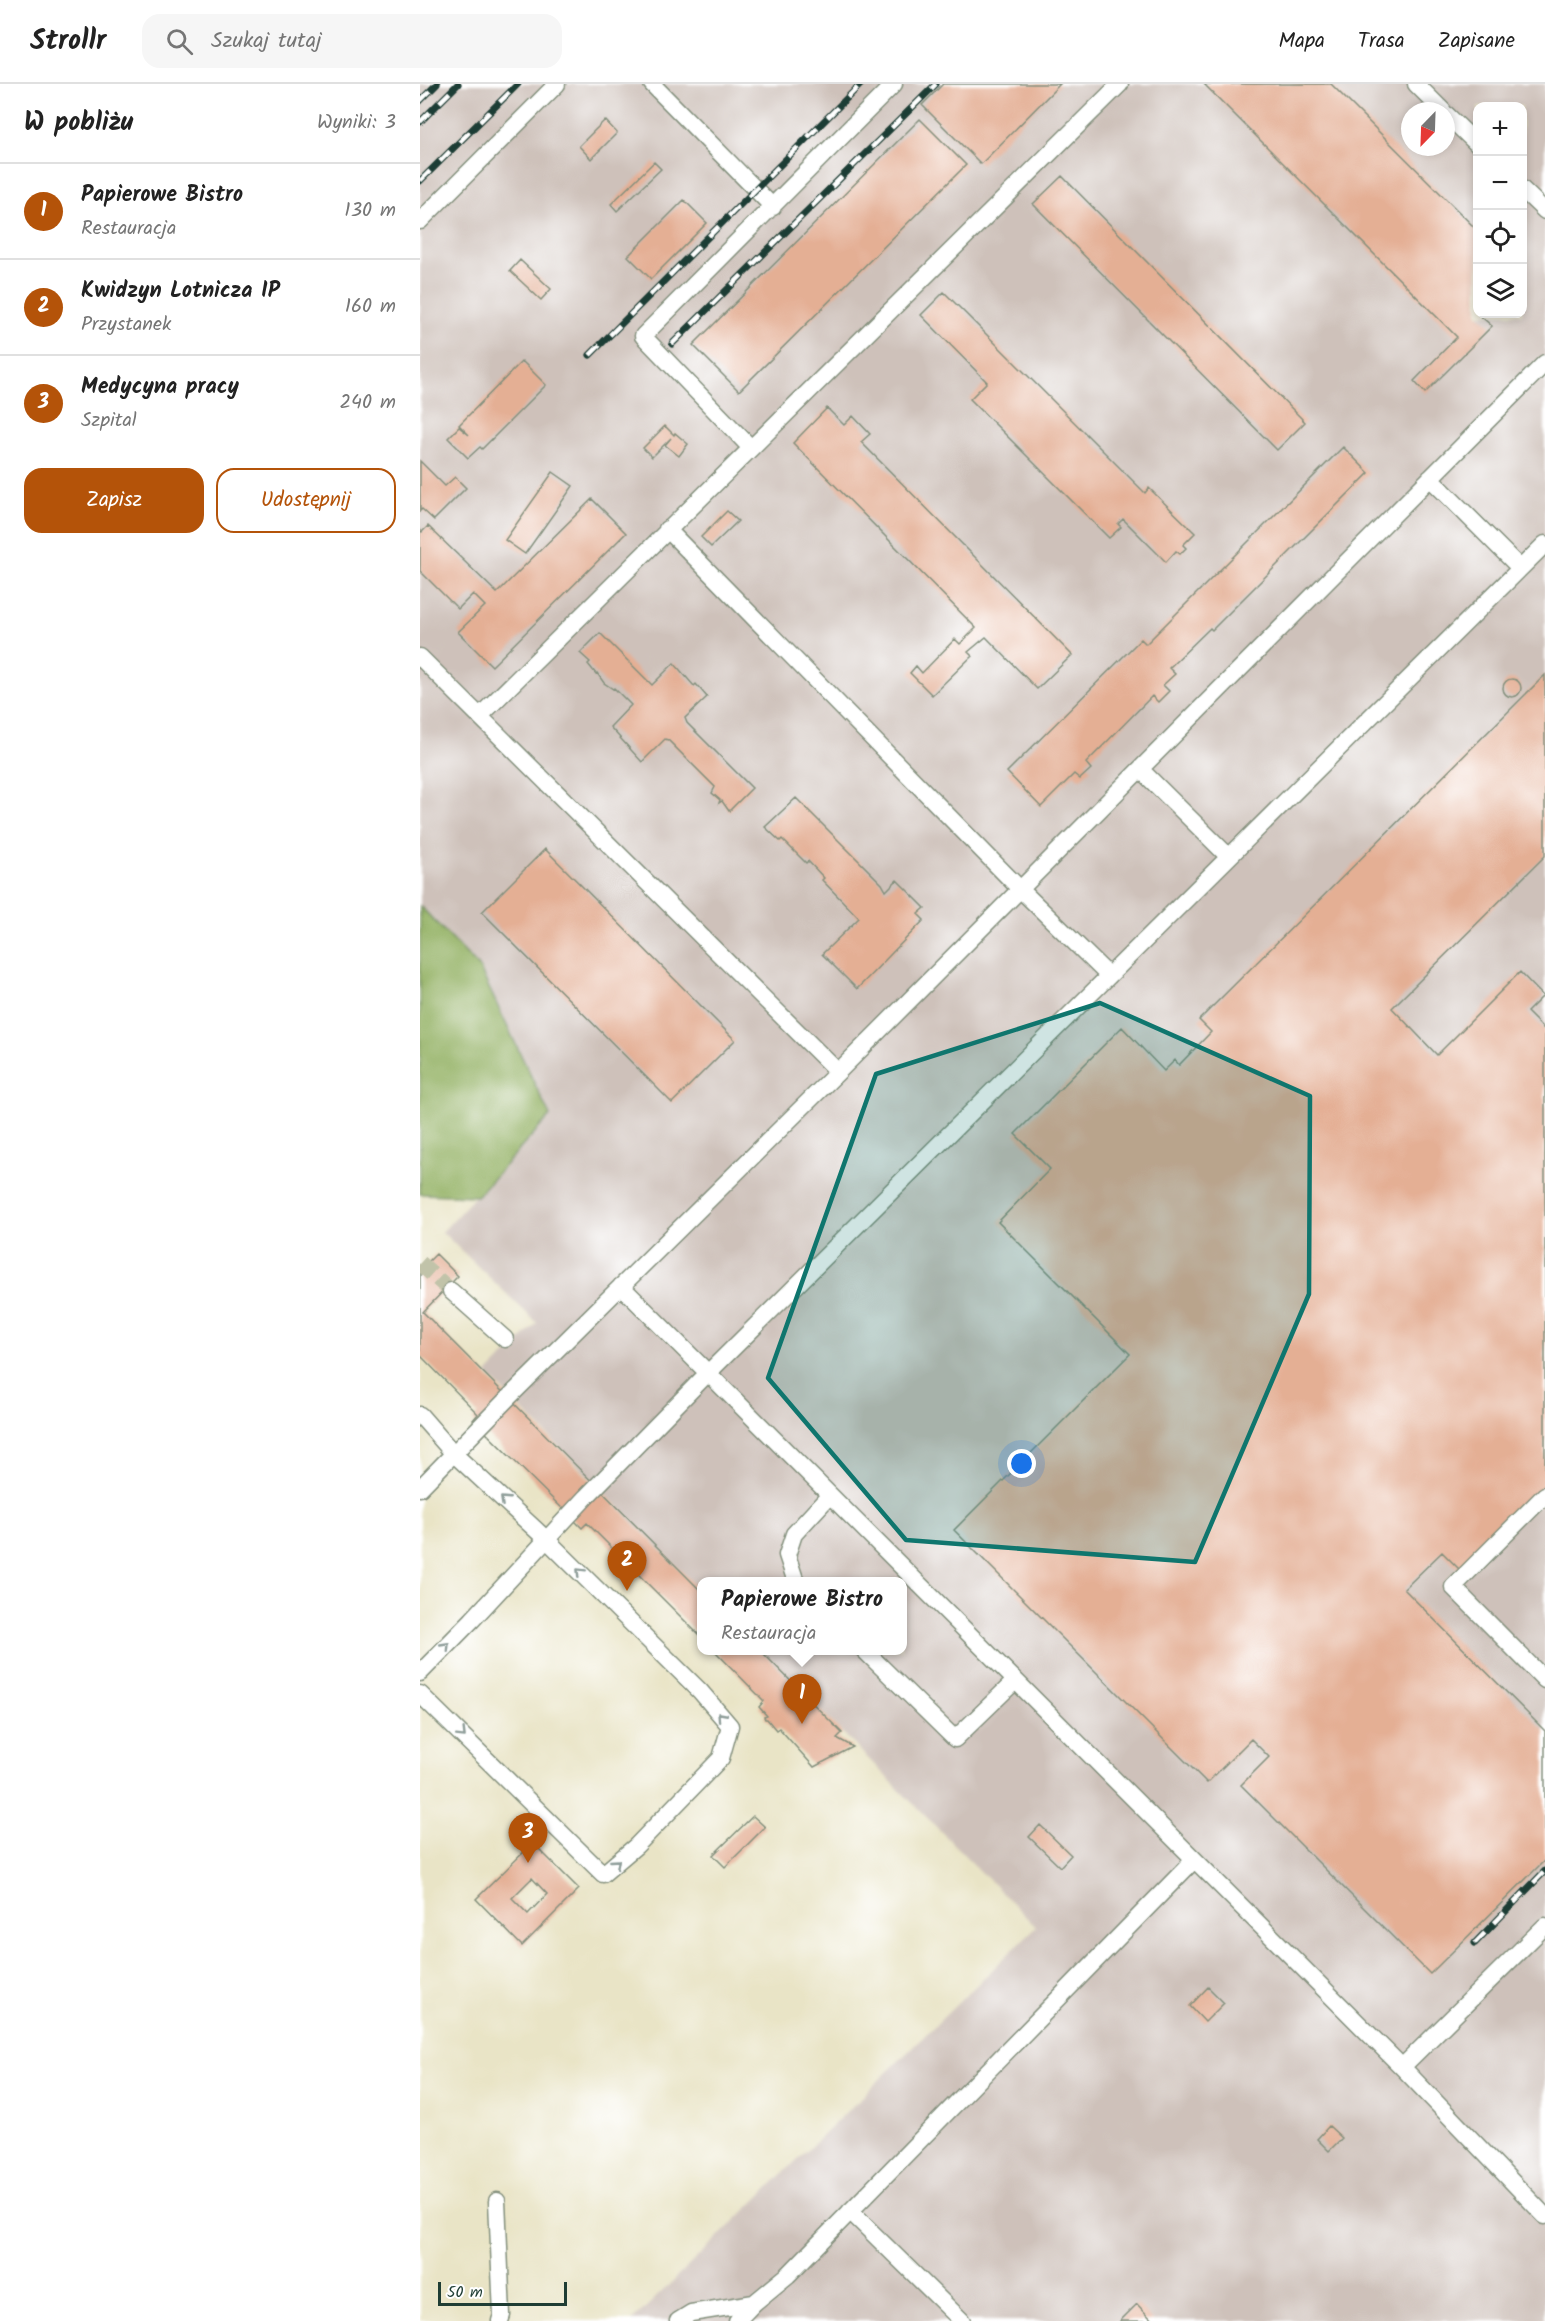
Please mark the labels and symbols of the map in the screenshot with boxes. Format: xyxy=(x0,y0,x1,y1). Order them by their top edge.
north arrow xyxy=(1401,102,1455,156)
your location xyxy=(1007,1449,1036,1478)
one-way arrow xyxy=(500,1496,510,1507)
pin: 2 xyxy=(608,1542,646,1591)
one-way arrow xyxy=(576,1569,587,1580)
one-way arrow xyxy=(439,1643,450,1653)
pin: 1 xyxy=(782,1674,821,1724)
one-way arrow xyxy=(717,1712,728,1723)
one-way arrow xyxy=(456,1727,466,1738)
pin: 3 xyxy=(508,1814,548,1863)
one-way arrow xyxy=(609,1859,620,1870)
scale bar xyxy=(438,2279,567,2306)

